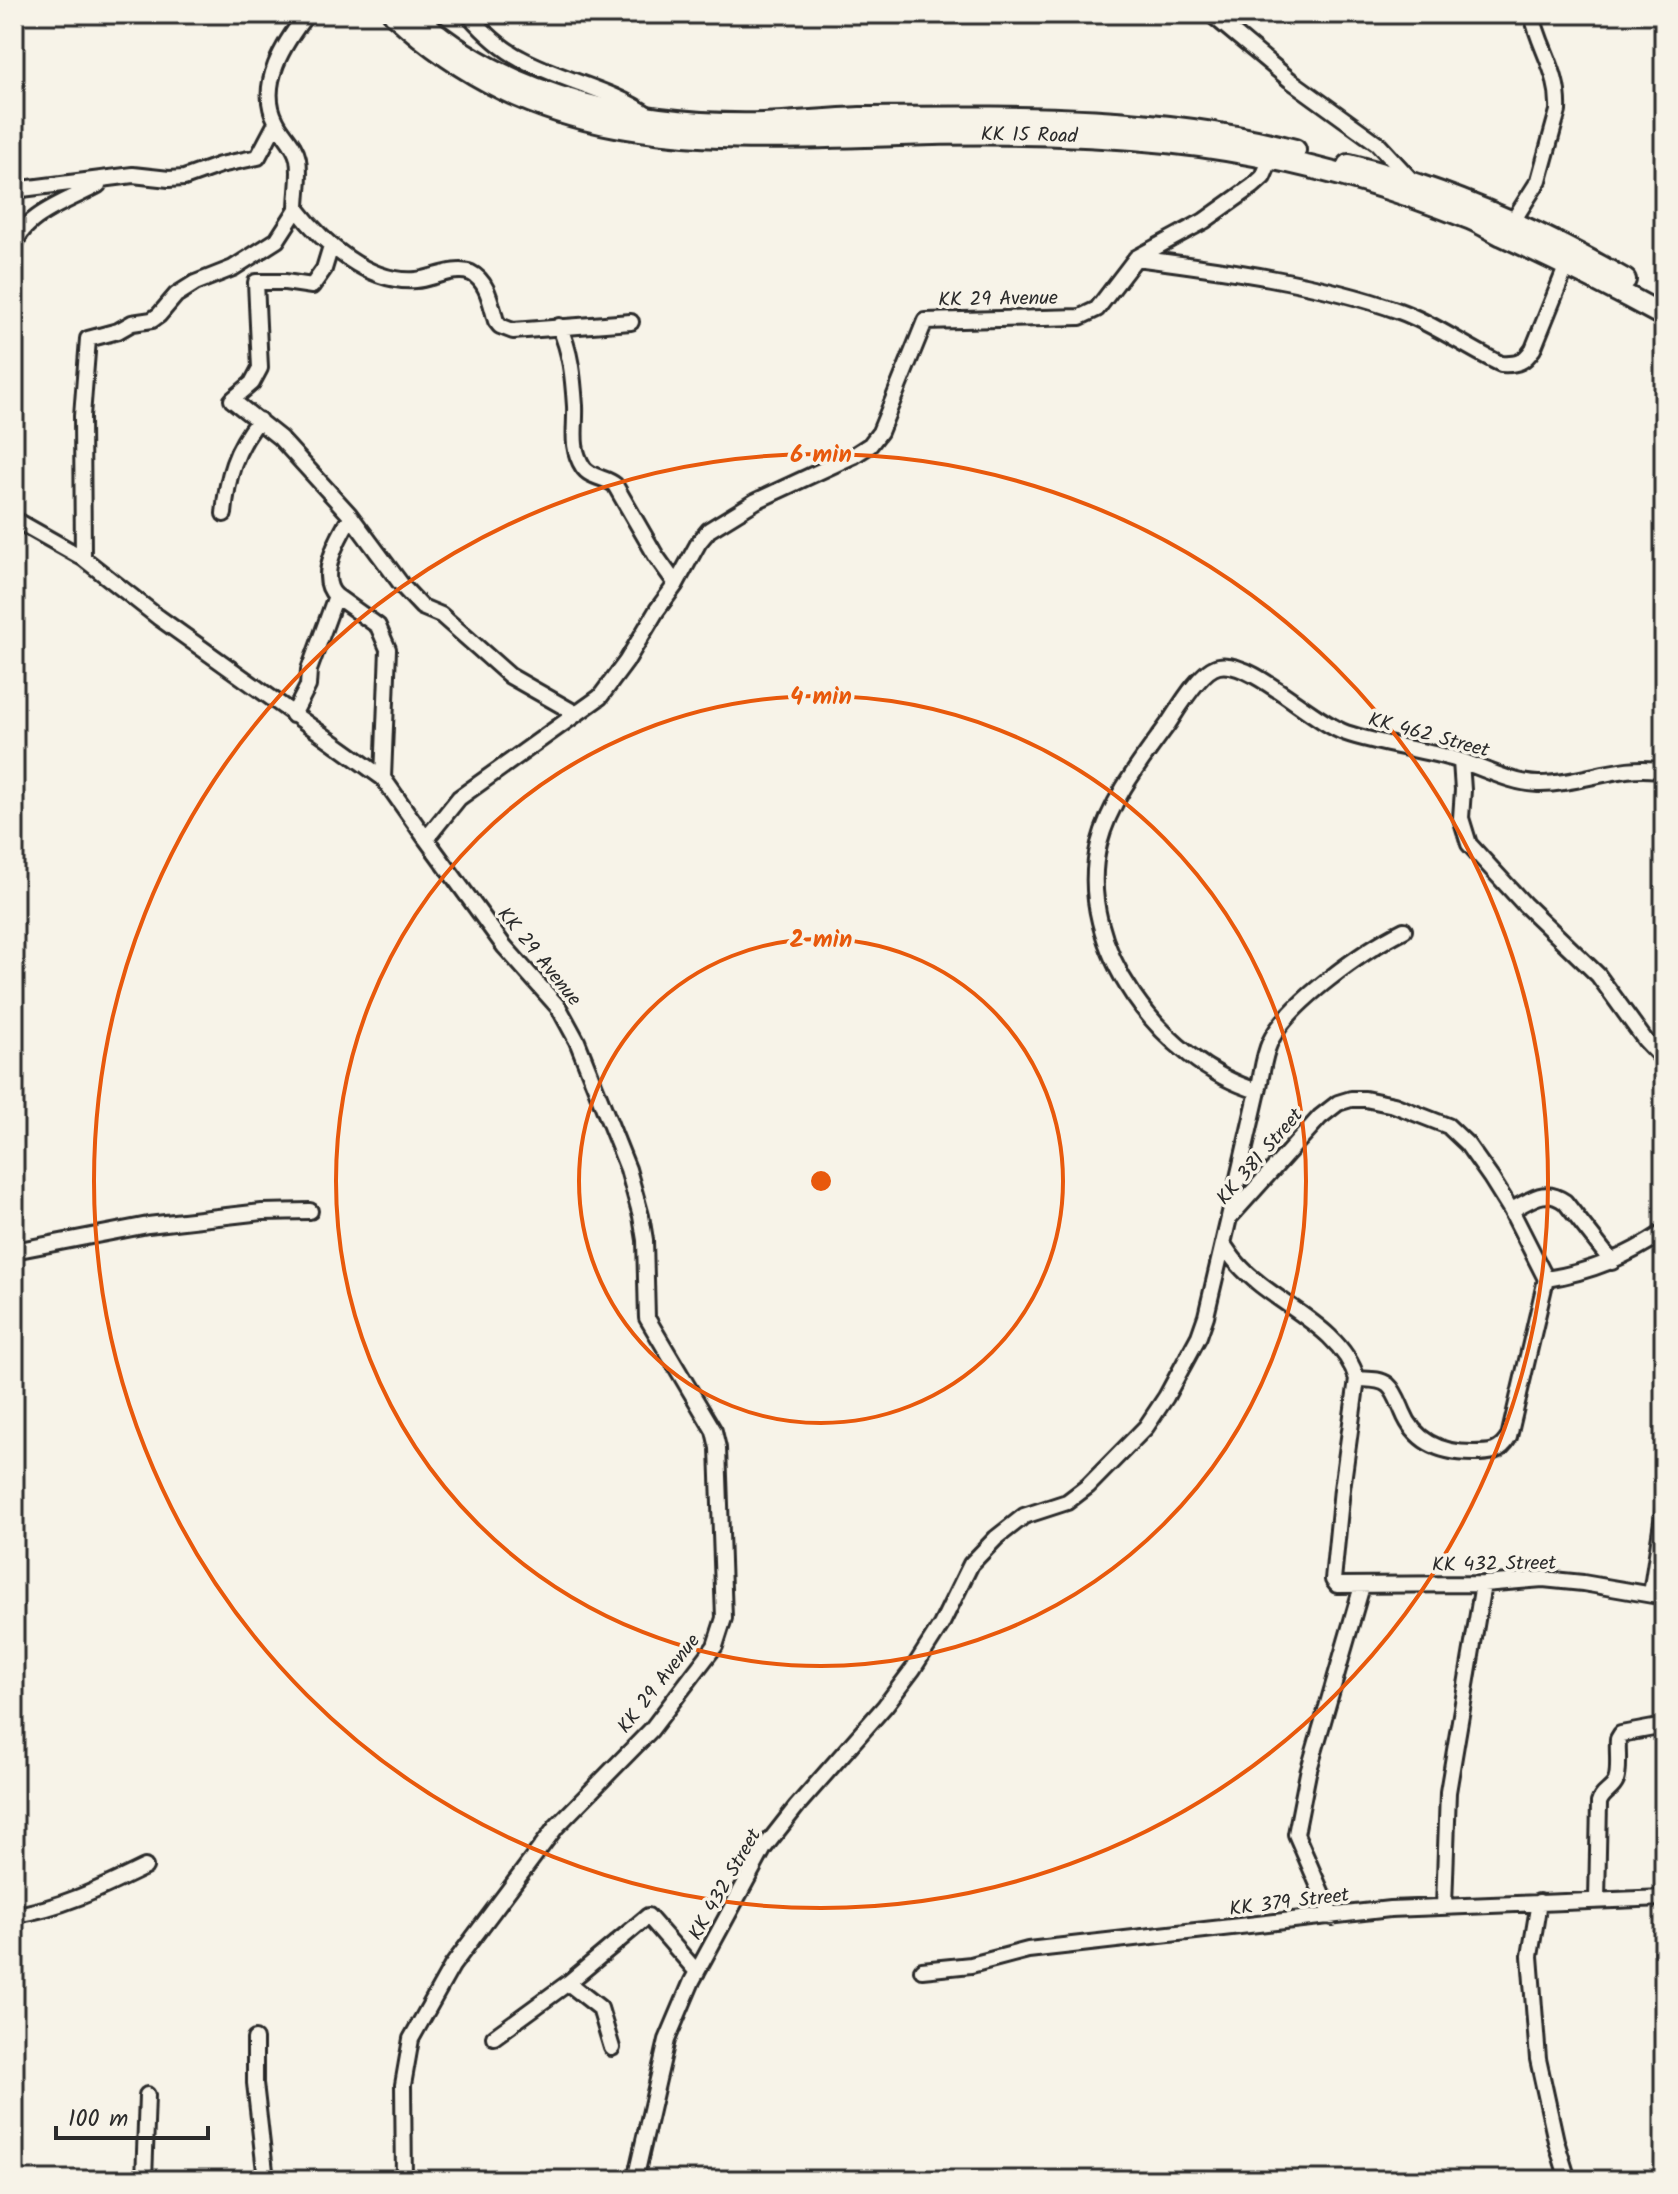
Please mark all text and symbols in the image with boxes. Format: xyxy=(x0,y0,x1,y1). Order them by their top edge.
street label: KK 15 Road xyxy=(981,119,1079,154)
street label: KK 29 Avenue xyxy=(938,283,1058,317)
text: 6 min xyxy=(790,436,852,475)
text: 4 min xyxy=(790,678,852,717)
street label: KK 462 Street xyxy=(1364,704,1493,768)
street label: KK 29 Avenue xyxy=(488,901,589,1014)
text: 2 min xyxy=(790,921,852,960)
street label: KK 381 Street xyxy=(1209,1101,1312,1213)
centre of rings xyxy=(807,1167,835,1195)
street label: KK 432 Street xyxy=(1432,1548,1557,1582)
street label: KK 29 Avenue xyxy=(610,1627,709,1741)
street label: KK 432 Street xyxy=(681,1823,771,1947)
street label: KK 379 Street xyxy=(1227,1880,1351,1926)
scale bar xyxy=(56,2090,208,2140)
text: 100 m xyxy=(68,2100,128,2139)

